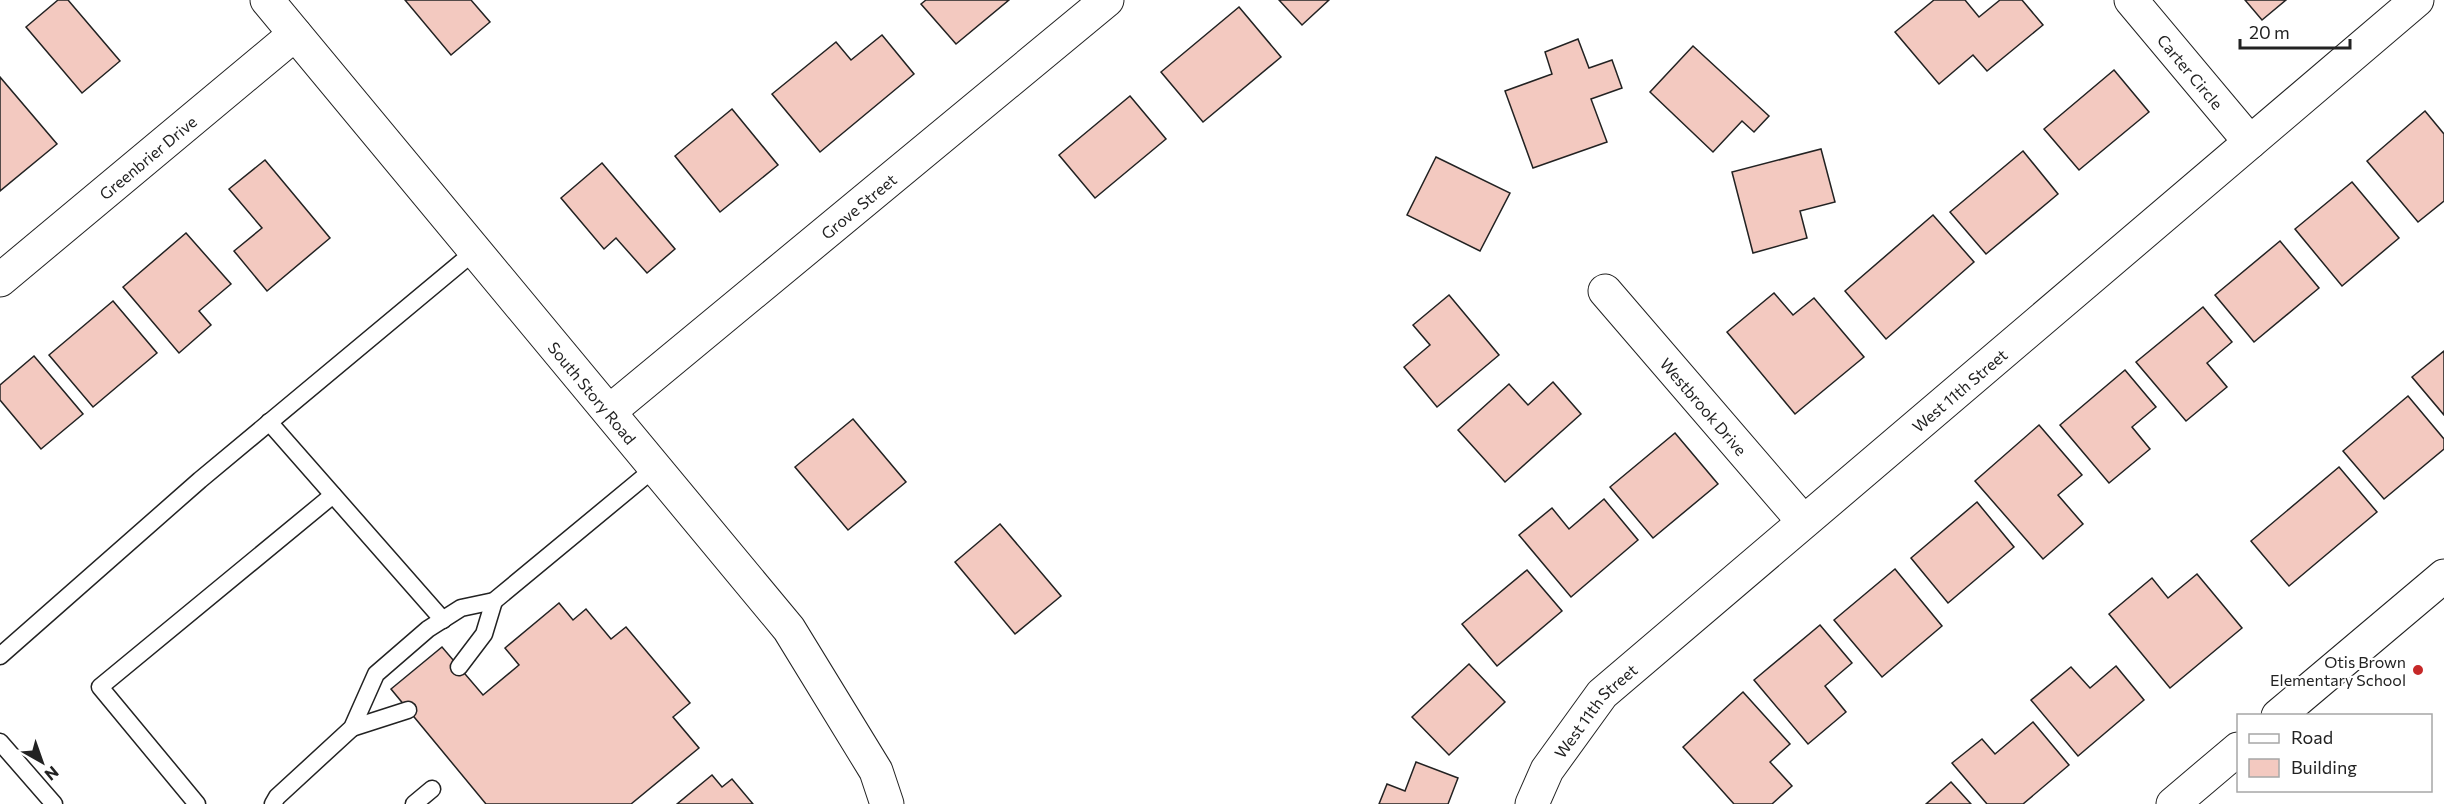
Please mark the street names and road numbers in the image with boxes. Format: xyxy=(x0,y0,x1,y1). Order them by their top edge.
street label: Carter Circle xyxy=(2154,30,2228,113)
street label: Greenbrier Drive xyxy=(95,111,200,203)
street label: Grove Street xyxy=(817,169,900,242)
street label: South Story Road xyxy=(545,337,641,447)
street label: West 11th Street xyxy=(1908,344,2011,436)
street label: Westbrook Drive xyxy=(1657,354,1751,459)
street label: West 11th Street xyxy=(1550,659,1641,761)

